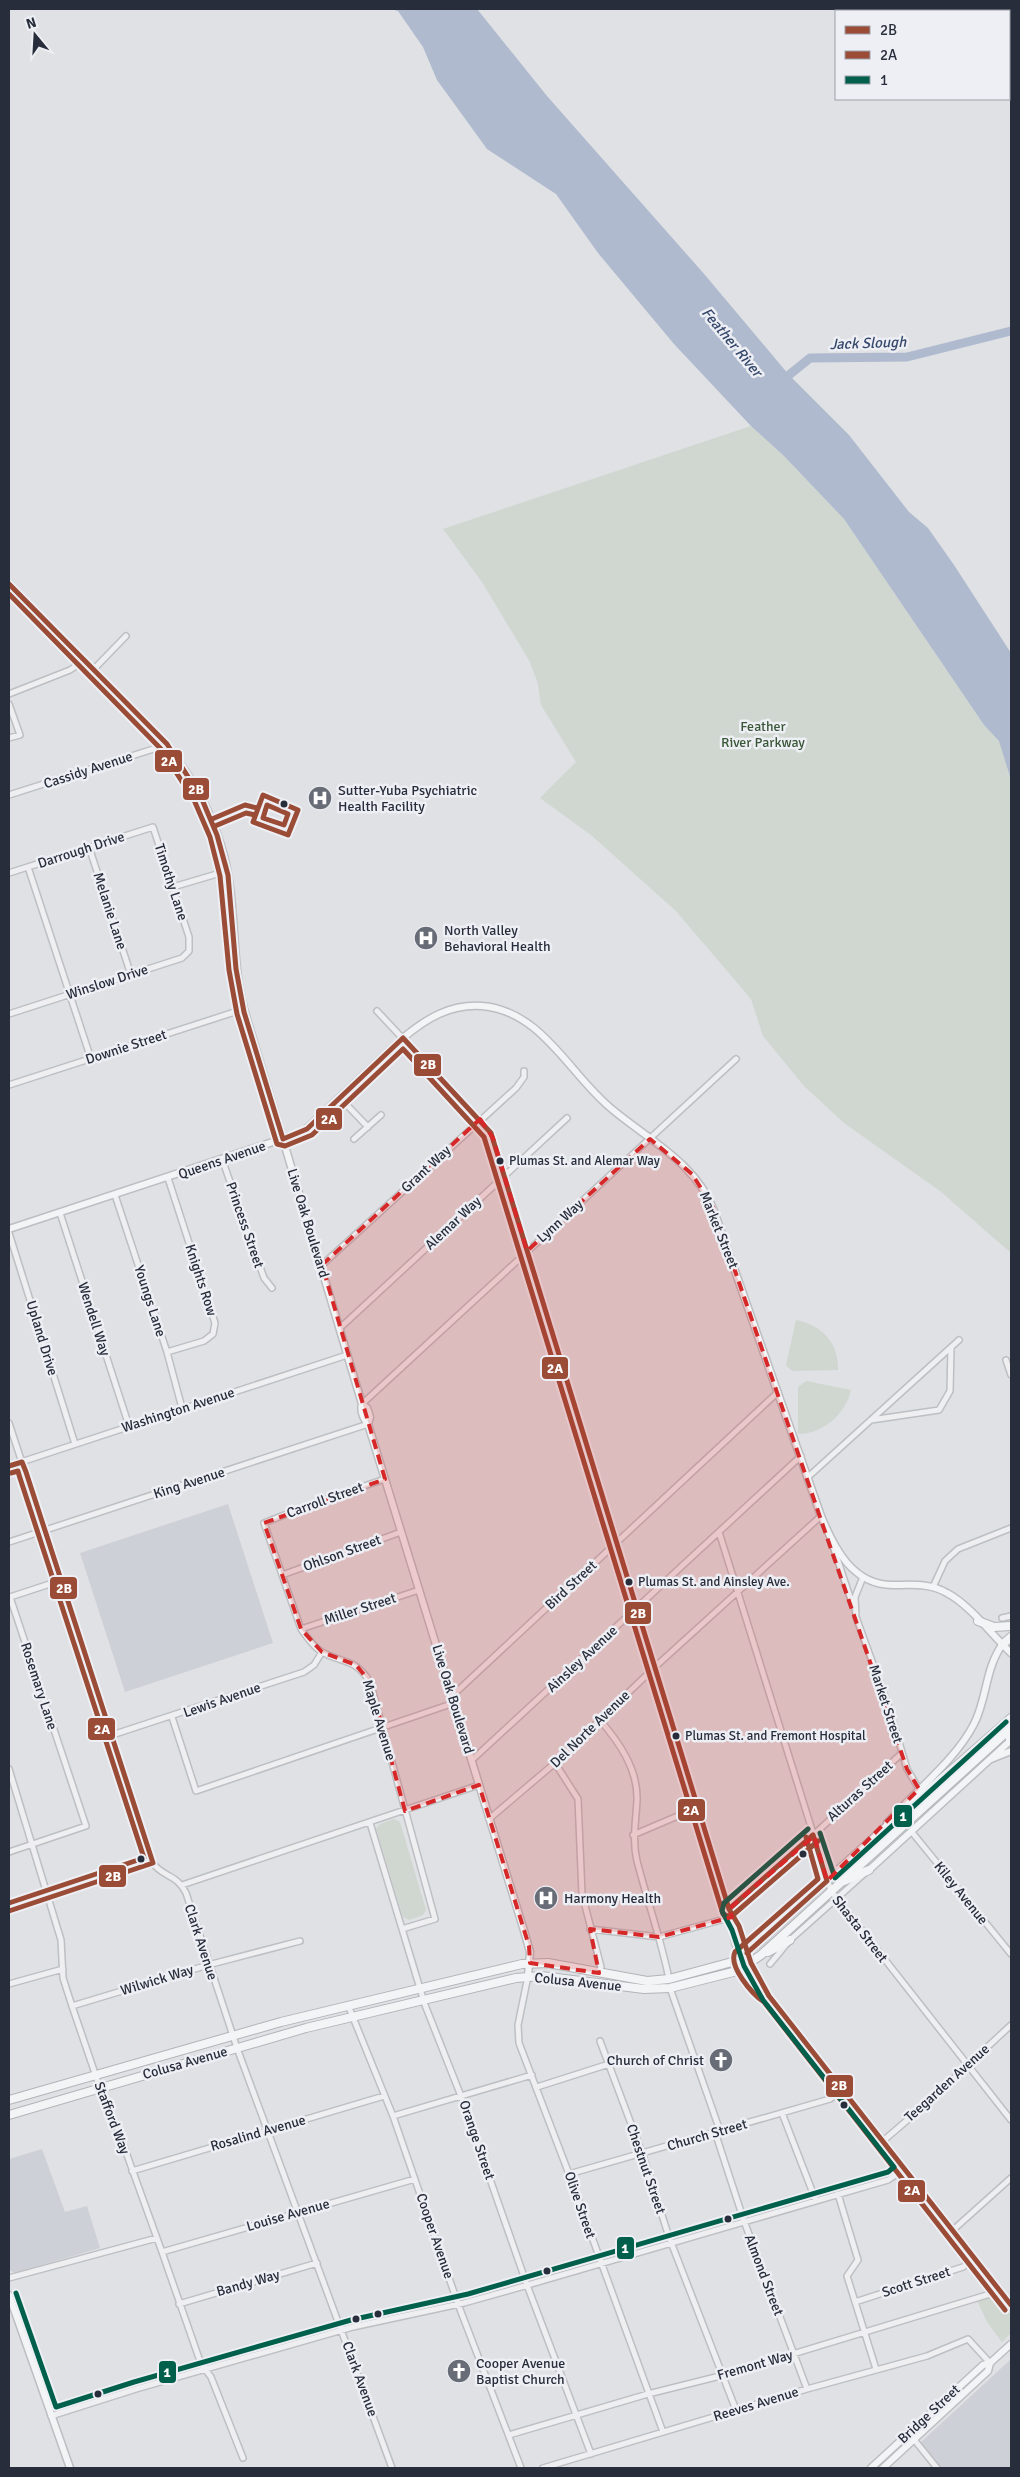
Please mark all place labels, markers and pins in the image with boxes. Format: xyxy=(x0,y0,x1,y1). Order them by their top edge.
place label: Sutter-Yuba Psychiatric Health Facility xyxy=(338,782,477,815)
hospital icon: Sutter-Yuba Psychiatric Health Facility xyxy=(307,785,333,811)
unlabelled marker xyxy=(279,799,289,809)
place label: North Valley Behavioral Health xyxy=(444,922,551,955)
hospital icon: North Valley Behavioral Health xyxy=(413,925,439,951)
place label: Plumas St. and Alemar Way xyxy=(509,1153,660,1169)
marker: Plumas St. and Alemar Way xyxy=(495,1156,505,1166)
place label: Plumas St. and Ainsley Ave. xyxy=(638,1574,790,1590)
marker: Plumas St. and Ainsley Ave. xyxy=(624,1577,634,1587)
place label: Plumas St. and Fremont Hospital xyxy=(685,1728,866,1744)
marker: Plumas St. and Fremont Hospital xyxy=(671,1731,681,1741)
unlabelled marker xyxy=(798,1849,808,1859)
unlabelled marker xyxy=(136,1854,146,1864)
hospital icon: Harmony Health xyxy=(533,1885,559,1911)
place label: Harmony Health xyxy=(564,1890,661,1907)
church icon: Church of Christ xyxy=(708,2047,734,2073)
place label: Church of Christ xyxy=(607,2052,704,2069)
unlabelled marker xyxy=(839,2100,849,2110)
unlabelled marker xyxy=(723,2214,733,2224)
unlabelled marker xyxy=(542,2266,552,2276)
unlabelled marker xyxy=(373,2309,383,2319)
unlabelled marker xyxy=(351,2314,361,2324)
place label: Cooper Avenue Baptist Church xyxy=(476,2355,565,2388)
church icon: Cooper Avenue Baptist Church xyxy=(446,2358,472,2384)
unlabelled marker xyxy=(93,2389,103,2399)

